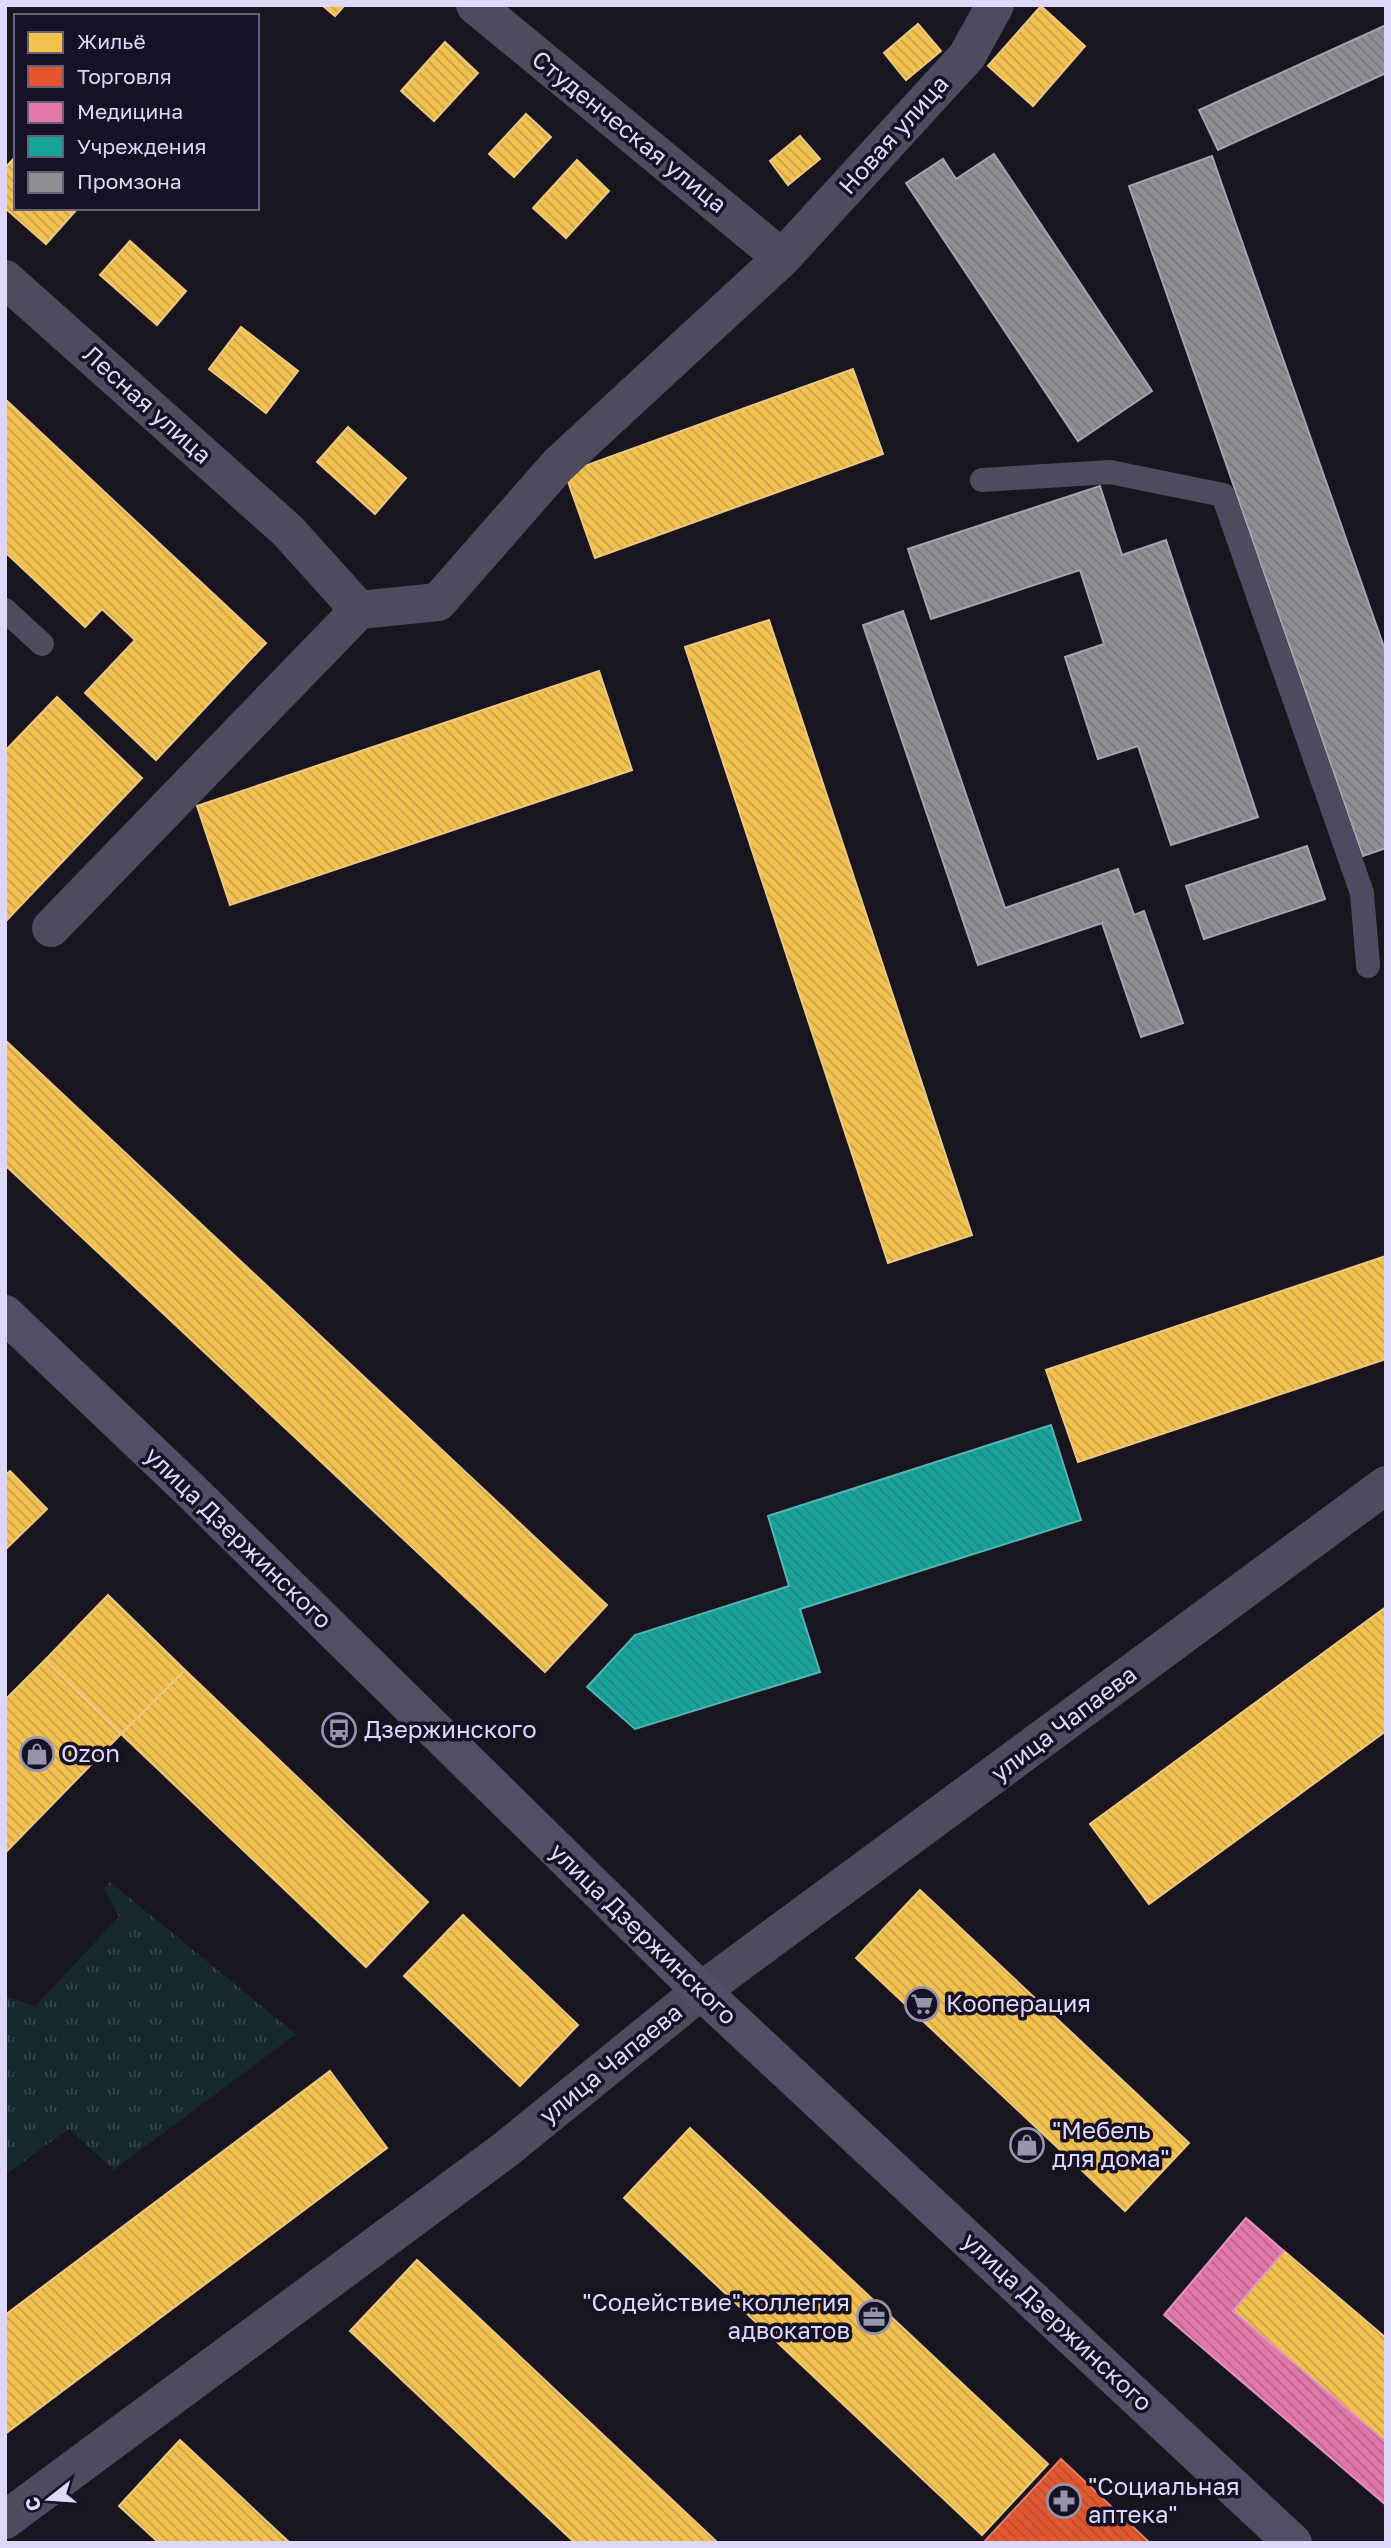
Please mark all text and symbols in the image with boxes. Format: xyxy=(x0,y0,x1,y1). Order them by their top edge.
legend xyxy=(14,14,259,210)
text: Жильё xyxy=(77,28,146,54)
street label: Студенческая улица xyxy=(527,43,733,218)
text: Торговля xyxy=(77,63,172,89)
street label: Новая улица xyxy=(832,69,954,199)
text: Медицина xyxy=(77,98,183,124)
text: Учреждения xyxy=(77,133,206,159)
text: Промзона xyxy=(77,168,182,194)
street label: Лесная улица xyxy=(78,339,218,469)
street label: улица Дзержинского xyxy=(139,1440,339,1634)
street label: улица Чапаева xyxy=(985,1659,1142,1787)
bus stop icon: Дзержинского xyxy=(320,1711,358,1749)
place label: Дзержинского xyxy=(364,1714,537,1743)
shop icon: Ozon xyxy=(18,1735,56,1773)
place label: Ozon xyxy=(61,1738,120,1767)
street label: улица Дзержинского xyxy=(544,1836,744,2030)
supermarket icon: Кооперация xyxy=(903,1985,941,2023)
place label: Кооперация xyxy=(946,1988,1091,2017)
street label: улица Чапаева xyxy=(533,1997,687,2129)
place label: "Мебель для дома" xyxy=(1052,2115,1170,2172)
shop icon: "Мебель для дома" xyxy=(1008,2126,1046,2164)
street label: улица Дзержинского xyxy=(957,2225,1159,2416)
place label: "Содействие"коллегия адвокатов xyxy=(582,2287,850,2344)
office icon: "Содействие"коллегия адвокатов xyxy=(855,2298,893,2336)
north arrow xyxy=(14,2464,84,2534)
place label: "Социальная аптека" xyxy=(1088,2471,1240,2528)
pharmacy icon: "Социальная аптека" xyxy=(1045,2482,1083,2520)
text: С xyxy=(19,2494,45,2514)

